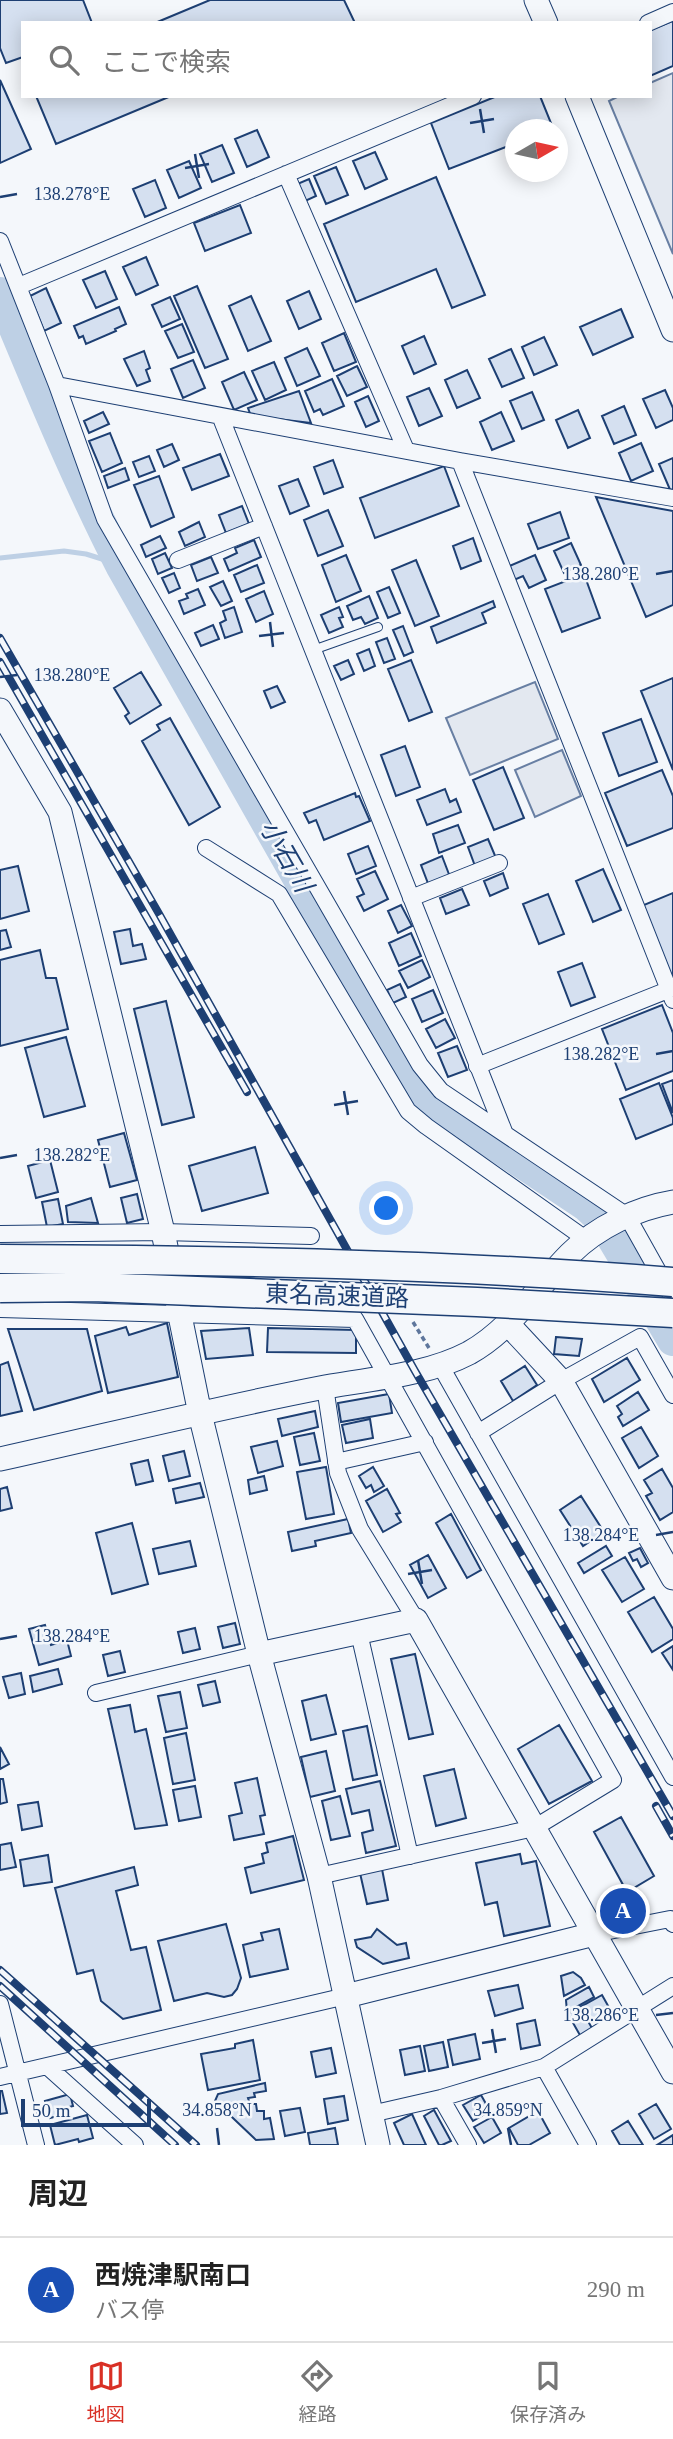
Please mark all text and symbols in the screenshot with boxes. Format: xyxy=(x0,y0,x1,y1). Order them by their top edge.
search box xyxy=(21,21,652,98)
icon: search xyxy=(45,41,83,79)
text: ここで検索 xyxy=(101,48,231,77)
north arrow xyxy=(505,119,568,182)
text: 138.278°E xyxy=(34,184,110,204)
text: 138.280°E xyxy=(563,564,639,584)
text: 138.280°E xyxy=(34,665,110,685)
water label: 小石川 xyxy=(254,815,320,900)
text: 138.282°E xyxy=(563,1044,639,1064)
text: 138.282°E xyxy=(34,1145,110,1165)
your location xyxy=(369,1191,403,1225)
street label: 東名高速道路 xyxy=(265,1280,409,1312)
text: 138.284°E xyxy=(563,1525,639,1545)
text: 138.284°E xyxy=(34,1626,110,1646)
pin: A xyxy=(600,1885,646,1937)
text: 138.286°E xyxy=(563,2005,639,2025)
scale bar xyxy=(21,2096,150,2128)
text: 50 m xyxy=(32,2100,71,2121)
text: 34.858°N xyxy=(182,2100,252,2120)
text: 34.859°N xyxy=(473,2100,543,2120)
text: 周辺 xyxy=(28,2177,88,2210)
text: 西焼津駅南口 xyxy=(95,2261,251,2290)
text: A xyxy=(43,2277,59,2302)
text: 290 m xyxy=(587,2277,645,2302)
text: バス停 xyxy=(95,2298,164,2323)
tab: 地図 xyxy=(87,2357,125,2426)
tab: 経路 xyxy=(298,2357,336,2426)
tab: 保存済み xyxy=(510,2357,586,2426)

